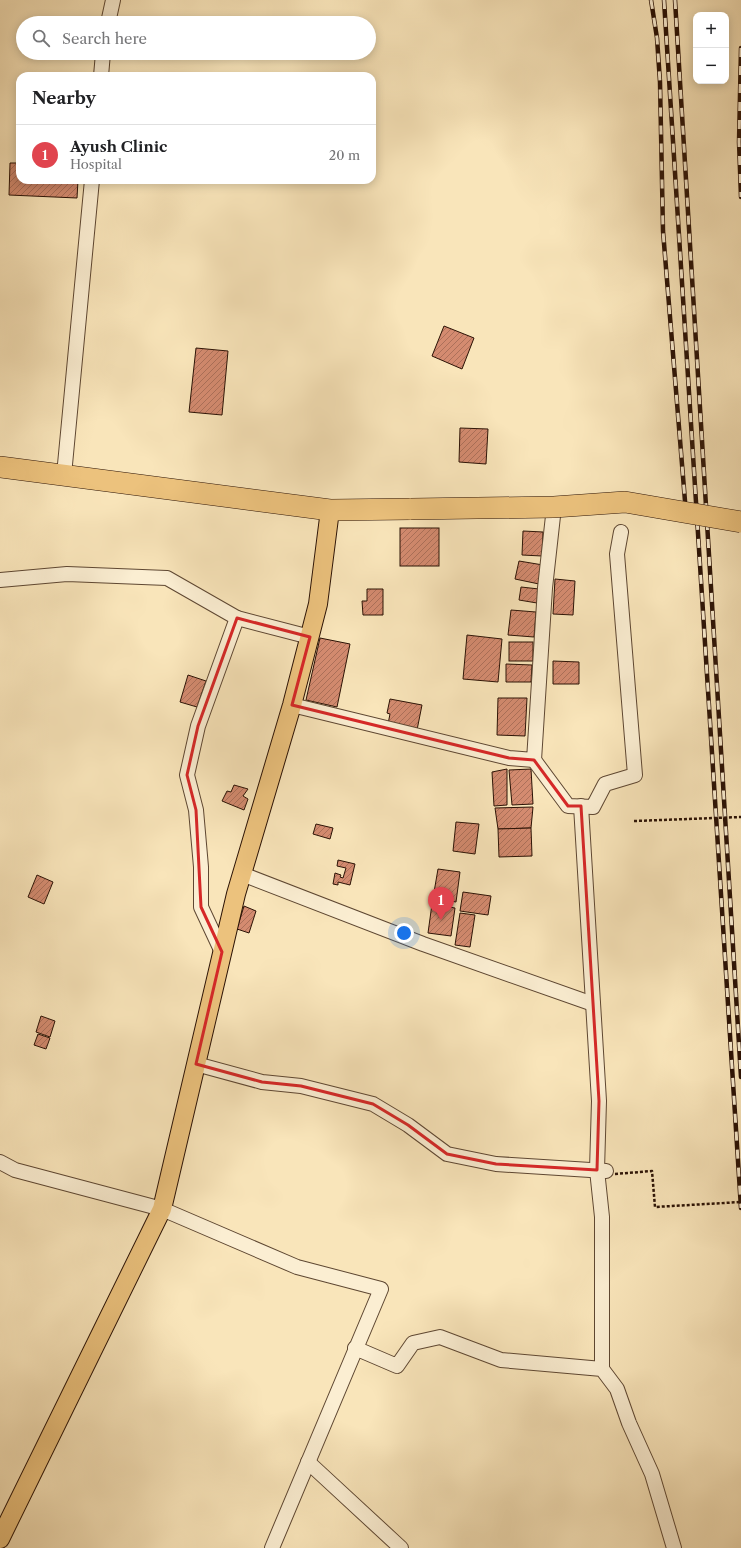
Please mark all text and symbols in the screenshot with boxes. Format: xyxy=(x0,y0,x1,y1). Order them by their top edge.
map controls xyxy=(693,12,729,84)
button: + xyxy=(693,12,729,48)
search box xyxy=(16,16,376,60)
icon: search xyxy=(30,27,52,49)
text: Search here xyxy=(62,29,147,48)
button: − xyxy=(693,48,729,84)
text: Nearby xyxy=(32,88,96,108)
text: Ayush Clinic xyxy=(70,137,167,156)
text: 1 xyxy=(42,147,48,163)
text: 20 m xyxy=(329,147,360,163)
text: Hospital xyxy=(70,156,122,172)
pin: 1 xyxy=(428,887,454,920)
your location xyxy=(394,923,414,943)

